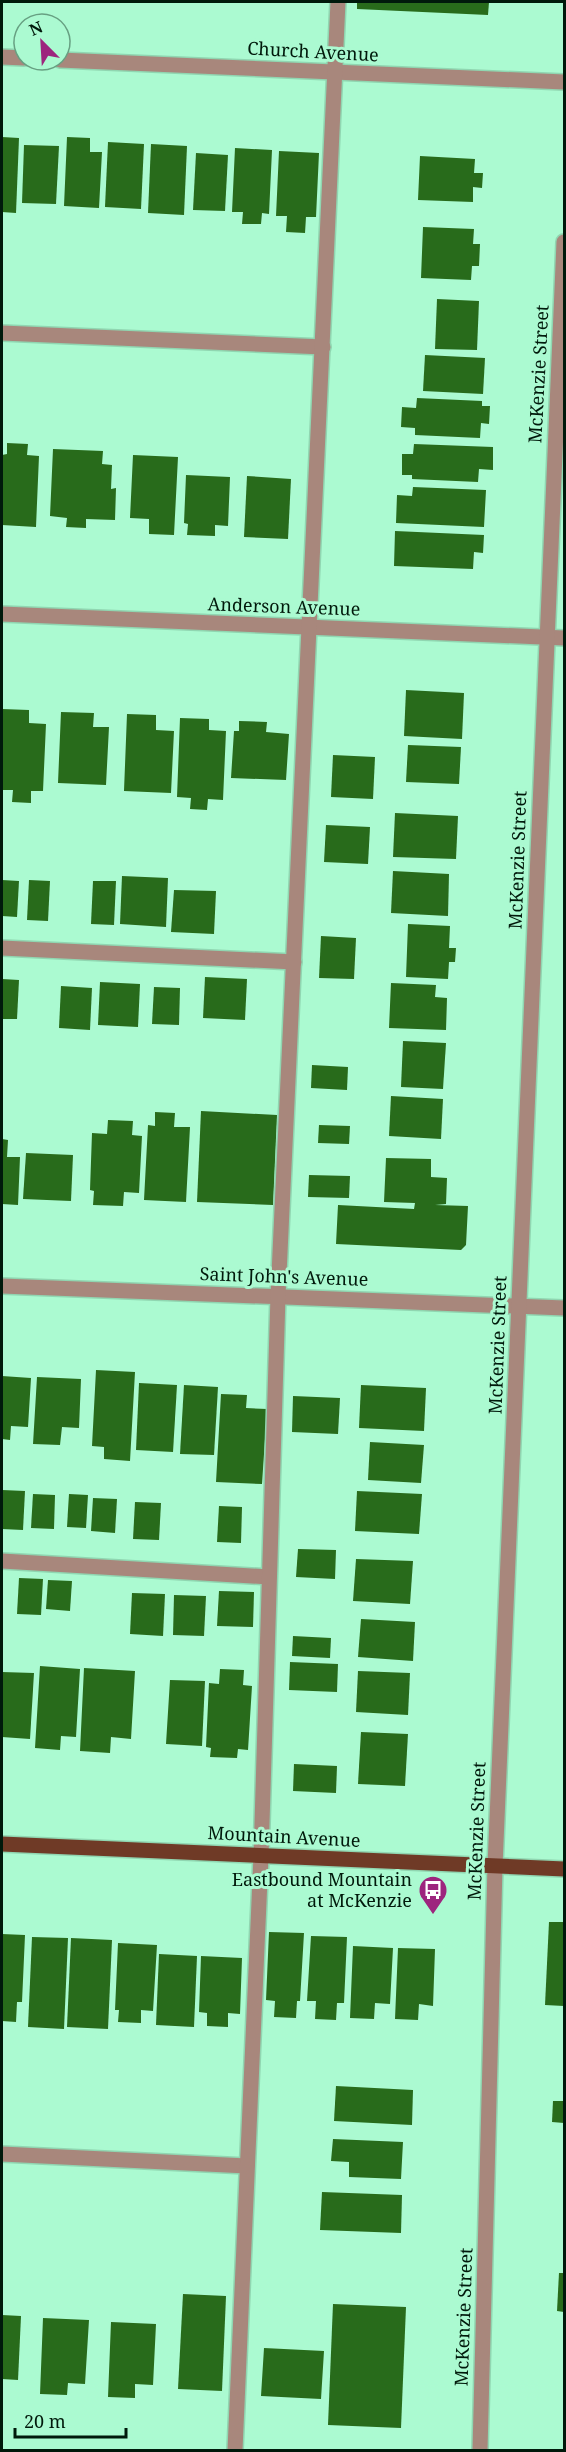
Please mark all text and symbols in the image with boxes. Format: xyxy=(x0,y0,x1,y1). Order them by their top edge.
north arrow xyxy=(12,12,72,72)
text: N xyxy=(26,16,46,41)
street label: Church Avenue xyxy=(247,36,379,66)
street label: McKenzie Street xyxy=(522,304,554,444)
street label: Anderson Avenue xyxy=(207,591,361,621)
street label: McKenzie Street xyxy=(503,790,531,930)
street label: Saint John's Avenue xyxy=(199,1261,369,1291)
street label: McKenzie Street xyxy=(483,1275,511,1415)
street label: McKenzie Street xyxy=(462,1761,490,1901)
street label: Mountain Avenue xyxy=(207,1820,361,1852)
place label: Eastbound Mountain at McKenzie xyxy=(232,1867,412,1912)
bus stop icon: Eastbound Mountain at McKenzie xyxy=(417,1874,449,1916)
street label: McKenzie Street xyxy=(449,2247,477,2387)
scale bar xyxy=(15,2401,126,2439)
text: 20 m xyxy=(24,2409,66,2433)

